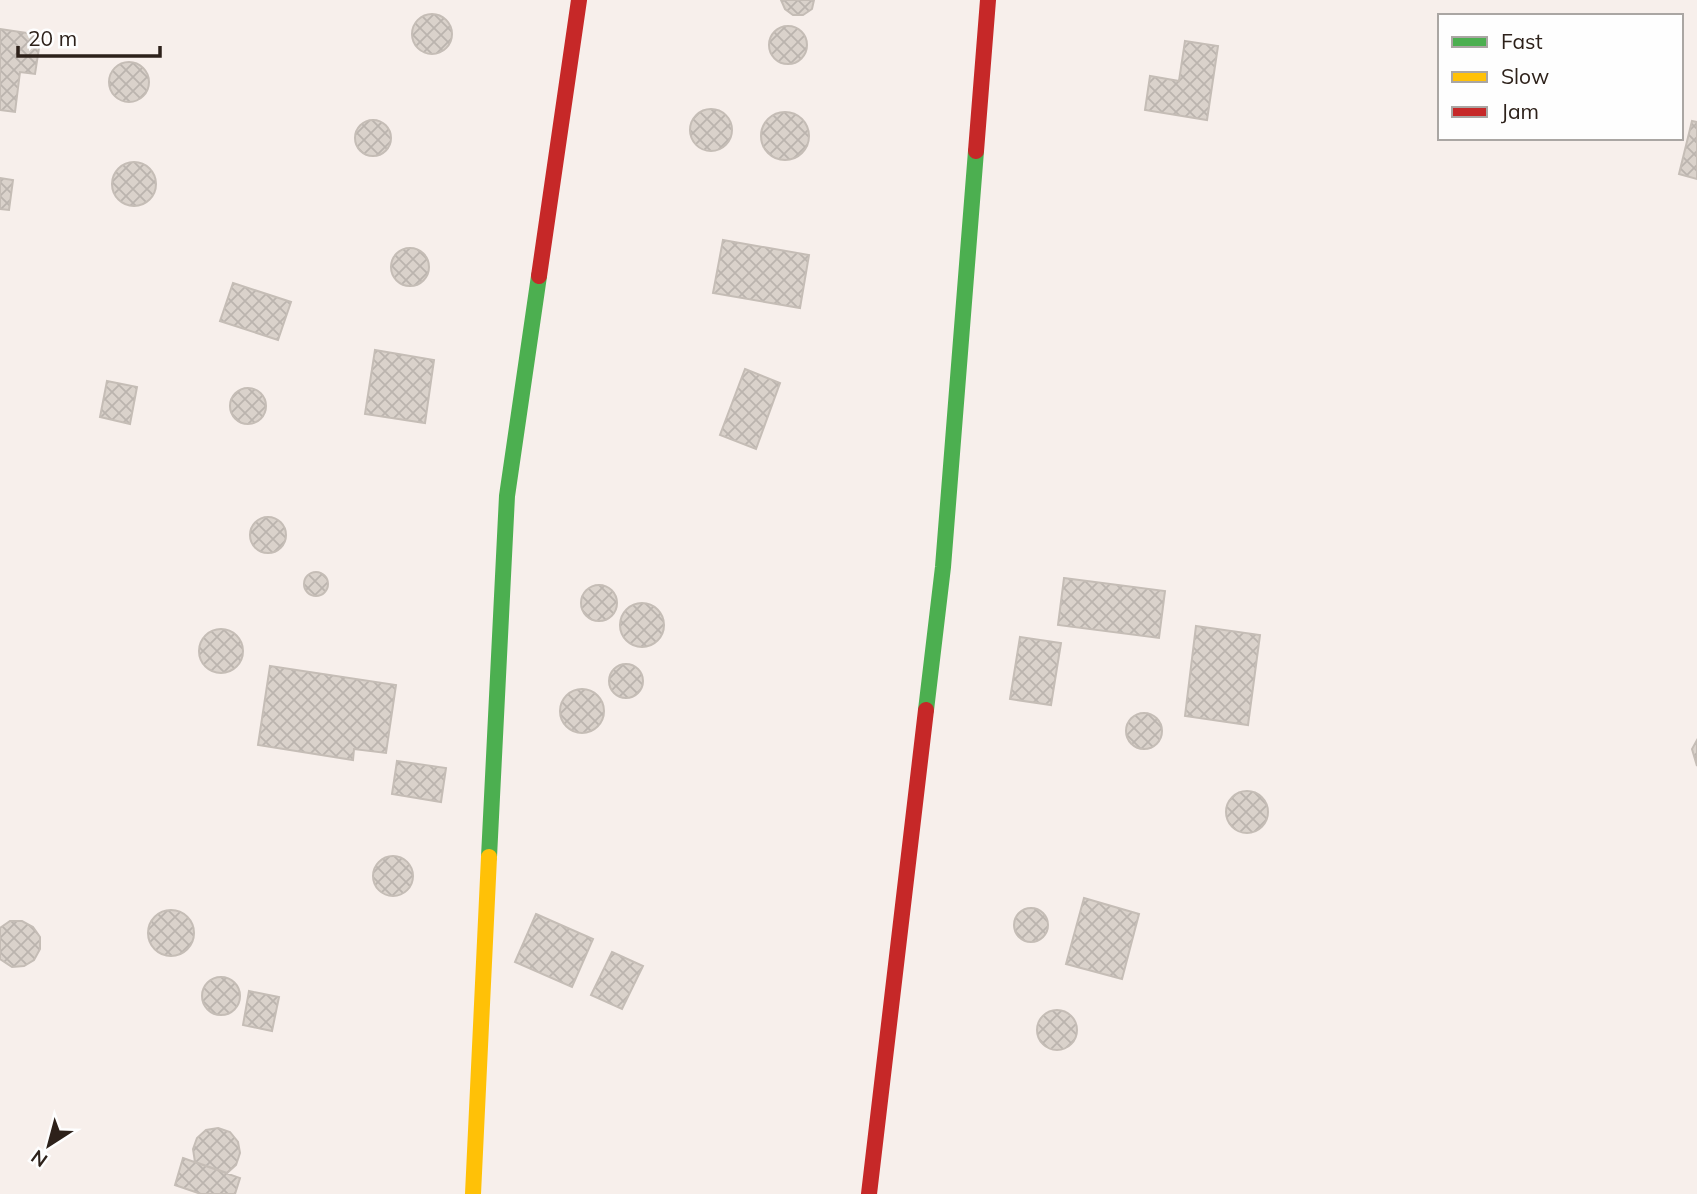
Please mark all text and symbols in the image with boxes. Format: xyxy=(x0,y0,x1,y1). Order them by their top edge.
scale bar xyxy=(18,14,159,58)
legend xyxy=(1438,14,1683,140)
text: 20 m xyxy=(28,25,77,51)
text: Fast xyxy=(1501,28,1543,54)
text: Slow xyxy=(1501,63,1549,89)
text: Jam xyxy=(1501,98,1539,124)
north arrow xyxy=(14,1110,84,1180)
text: N xyxy=(26,1145,52,1173)

